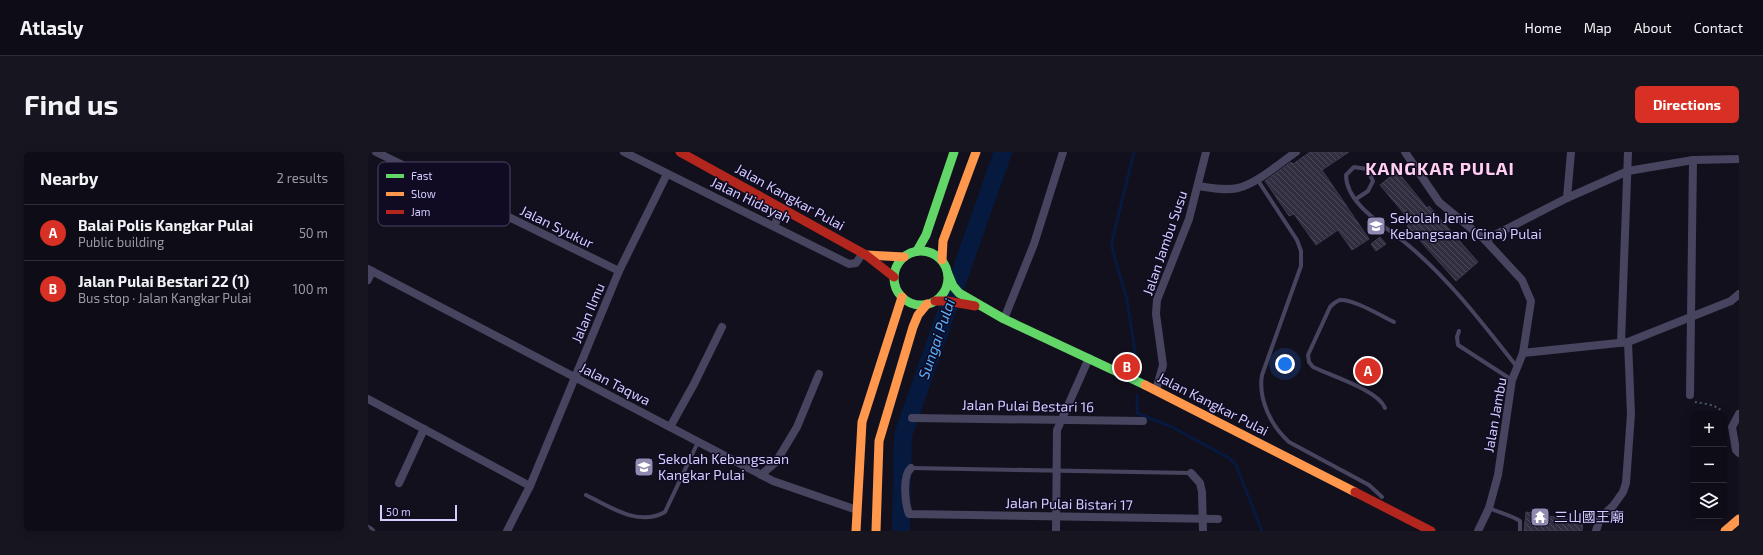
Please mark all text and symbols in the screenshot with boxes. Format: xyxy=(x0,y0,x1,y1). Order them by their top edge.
text: Atlasly xyxy=(20,16,84,39)
text: Home xyxy=(1525,19,1562,36)
text: Map xyxy=(1584,19,1612,36)
text: About xyxy=(1634,19,1672,36)
text: Contact xyxy=(1694,19,1743,36)
button: Directions xyxy=(1635,86,1739,123)
text: Find us xyxy=(24,87,118,121)
district label: KANGKAR PULAI xyxy=(1365,157,1515,179)
street label: Jalan Kangkar Pulai xyxy=(733,159,848,234)
legend xyxy=(378,162,510,226)
text: Nearby xyxy=(40,168,98,188)
text: Fast xyxy=(411,169,433,182)
text: 2 results xyxy=(276,170,328,186)
street label: Jalan Hidayah xyxy=(708,173,794,226)
text: Slow xyxy=(411,187,436,200)
street label: Jalan Jambu Susu xyxy=(1139,188,1190,298)
street label: Jalan Syukur xyxy=(518,202,597,252)
text: Jam xyxy=(411,205,430,218)
place label: Sekolah Jenis Kebangsaan (Cina) Pulai xyxy=(1390,209,1542,242)
school or university icon: Sekolah Jenis Kebangsaan (Cina) Pulai xyxy=(1365,215,1387,237)
text: Balai Polis Kangkar Pulai xyxy=(78,216,253,234)
text: A xyxy=(49,225,57,241)
text: 50 m xyxy=(299,225,328,241)
text: Public building xyxy=(78,234,164,250)
text: Jalan Pulai Bestari 22 (1) xyxy=(78,272,249,290)
street label: Jalan Ilmu xyxy=(567,280,608,345)
text: B xyxy=(49,281,57,297)
text: 100 m xyxy=(293,281,328,297)
text: Bus stop · Jalan Kangkar Pulai xyxy=(78,290,252,306)
water label: Sungai Pulai xyxy=(914,296,958,381)
pin: B xyxy=(1114,352,1140,382)
your location xyxy=(1275,354,1295,374)
pin: A xyxy=(1355,356,1381,386)
street label: Jalan Taqwa xyxy=(577,359,653,409)
street label: Jalan Kangkar Pulai xyxy=(1155,368,1272,439)
street label: Jalan Jambu xyxy=(1480,376,1509,454)
street label: Jalan Pulai Bestari 16 xyxy=(962,396,1094,415)
map controls xyxy=(1691,411,1727,519)
button: + xyxy=(1691,411,1727,447)
button: − xyxy=(1691,447,1727,483)
place label: Sekolah Kebangsaan Kangkar Pulai xyxy=(658,450,789,483)
school or university icon: Sekolah Kebangsaan Kangkar Pulai xyxy=(633,456,655,478)
button: layers xyxy=(1691,483,1727,519)
street label: Jalan Pulai Bistari 17 xyxy=(1005,494,1133,513)
scale bar xyxy=(380,503,457,522)
text: 50 m xyxy=(386,505,411,518)
temple icon: 三山國王廟 xyxy=(1529,506,1551,528)
place label: 三山國王廟 xyxy=(1554,508,1624,525)

